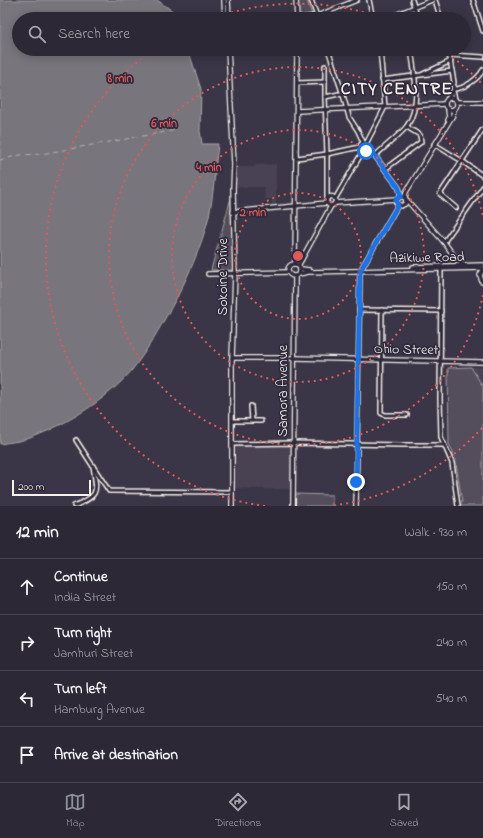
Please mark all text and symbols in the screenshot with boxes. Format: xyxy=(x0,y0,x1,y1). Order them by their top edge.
search box xyxy=(12,12,471,56)
icon: search xyxy=(26,23,48,45)
text: Search here xyxy=(58,23,130,45)
text: 8 min xyxy=(107,70,133,88)
district label: CITY CENTRE xyxy=(341,77,453,103)
text: 6 min xyxy=(150,115,177,133)
route start xyxy=(357,142,375,160)
text: 4 min xyxy=(195,159,222,177)
text: 2 min xyxy=(239,204,266,222)
street label: Sokoine Drive xyxy=(213,237,234,316)
street label: Azikiwe Road xyxy=(389,247,465,269)
centre of rings xyxy=(291,249,305,263)
street label: Ohio Street xyxy=(374,339,439,361)
street label: Samora Avenue xyxy=(273,344,294,437)
route end xyxy=(347,473,365,491)
scale bar xyxy=(12,478,91,497)
text: 200 m xyxy=(18,479,44,495)
text: 12 min xyxy=(16,520,59,545)
text: Walk · 930 m xyxy=(405,523,467,542)
text: Continue xyxy=(54,566,108,588)
icon: ahead xyxy=(16,576,38,598)
text: 150 m xyxy=(436,577,467,596)
text: India Street xyxy=(54,588,116,607)
text: Turn right xyxy=(54,622,112,644)
icon: right xyxy=(16,632,38,654)
text: 240 m xyxy=(436,633,467,652)
text: Jamhuri Street xyxy=(54,644,133,663)
text: Turn left xyxy=(54,678,107,700)
icon: left xyxy=(16,688,38,710)
text: 540 m xyxy=(435,689,467,708)
text: Hamburg Avenue xyxy=(54,700,145,719)
icon: arrive xyxy=(16,744,38,766)
text: Arrive at destination xyxy=(54,744,178,766)
tab: Map xyxy=(64,791,86,831)
tab: Directions xyxy=(215,791,261,831)
tab: Saved xyxy=(390,791,419,831)

